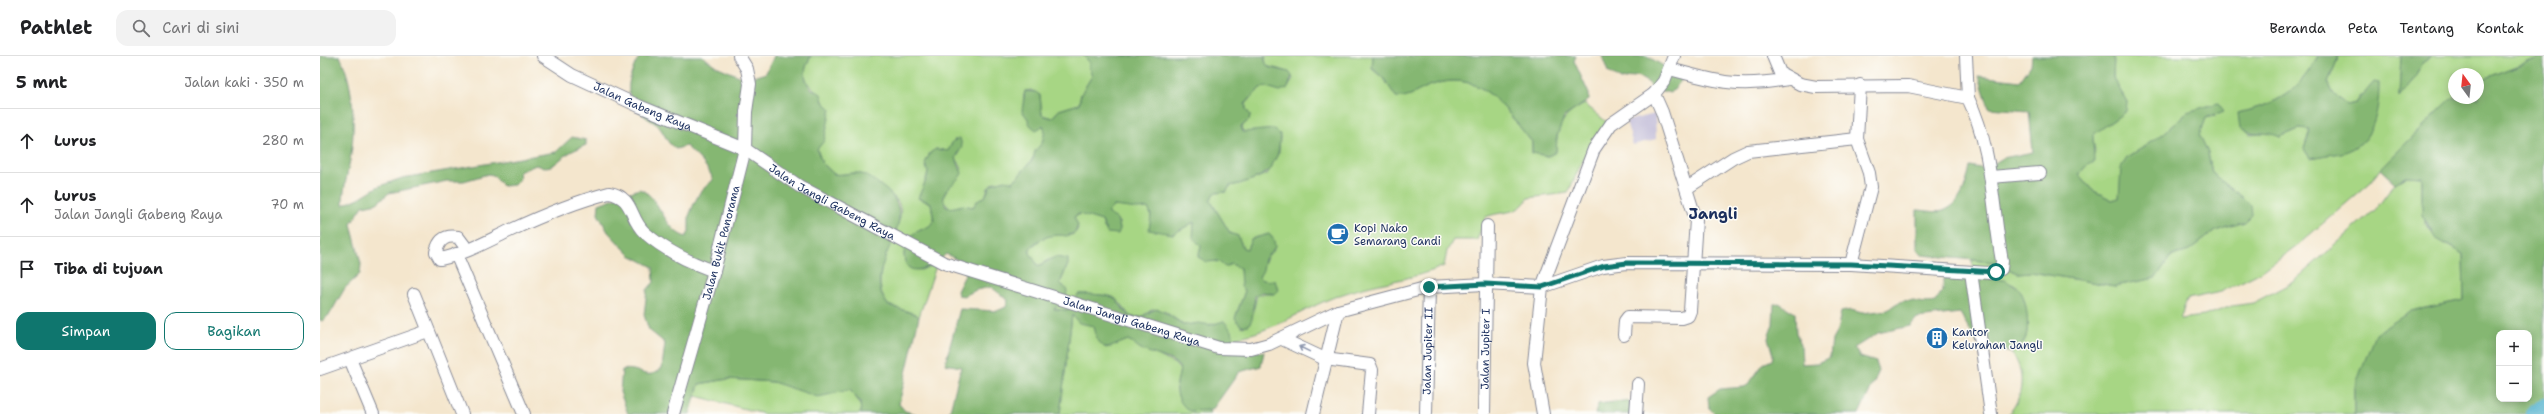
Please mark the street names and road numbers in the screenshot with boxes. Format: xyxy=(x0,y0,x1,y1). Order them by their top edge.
street label: Jalan Gabeng Raya xyxy=(591,79,694,135)
street label: Jalan Jangli Gabeng Raya xyxy=(766,161,898,244)
street label: Jalan Bukit Panorama xyxy=(699,184,744,302)
street label: Jalan Jangli Gabeng Raya xyxy=(1061,293,1202,350)
street label: Jalan Jupiter II xyxy=(1419,307,1437,395)
street label: Jalan Jupiter I xyxy=(1477,308,1494,390)

